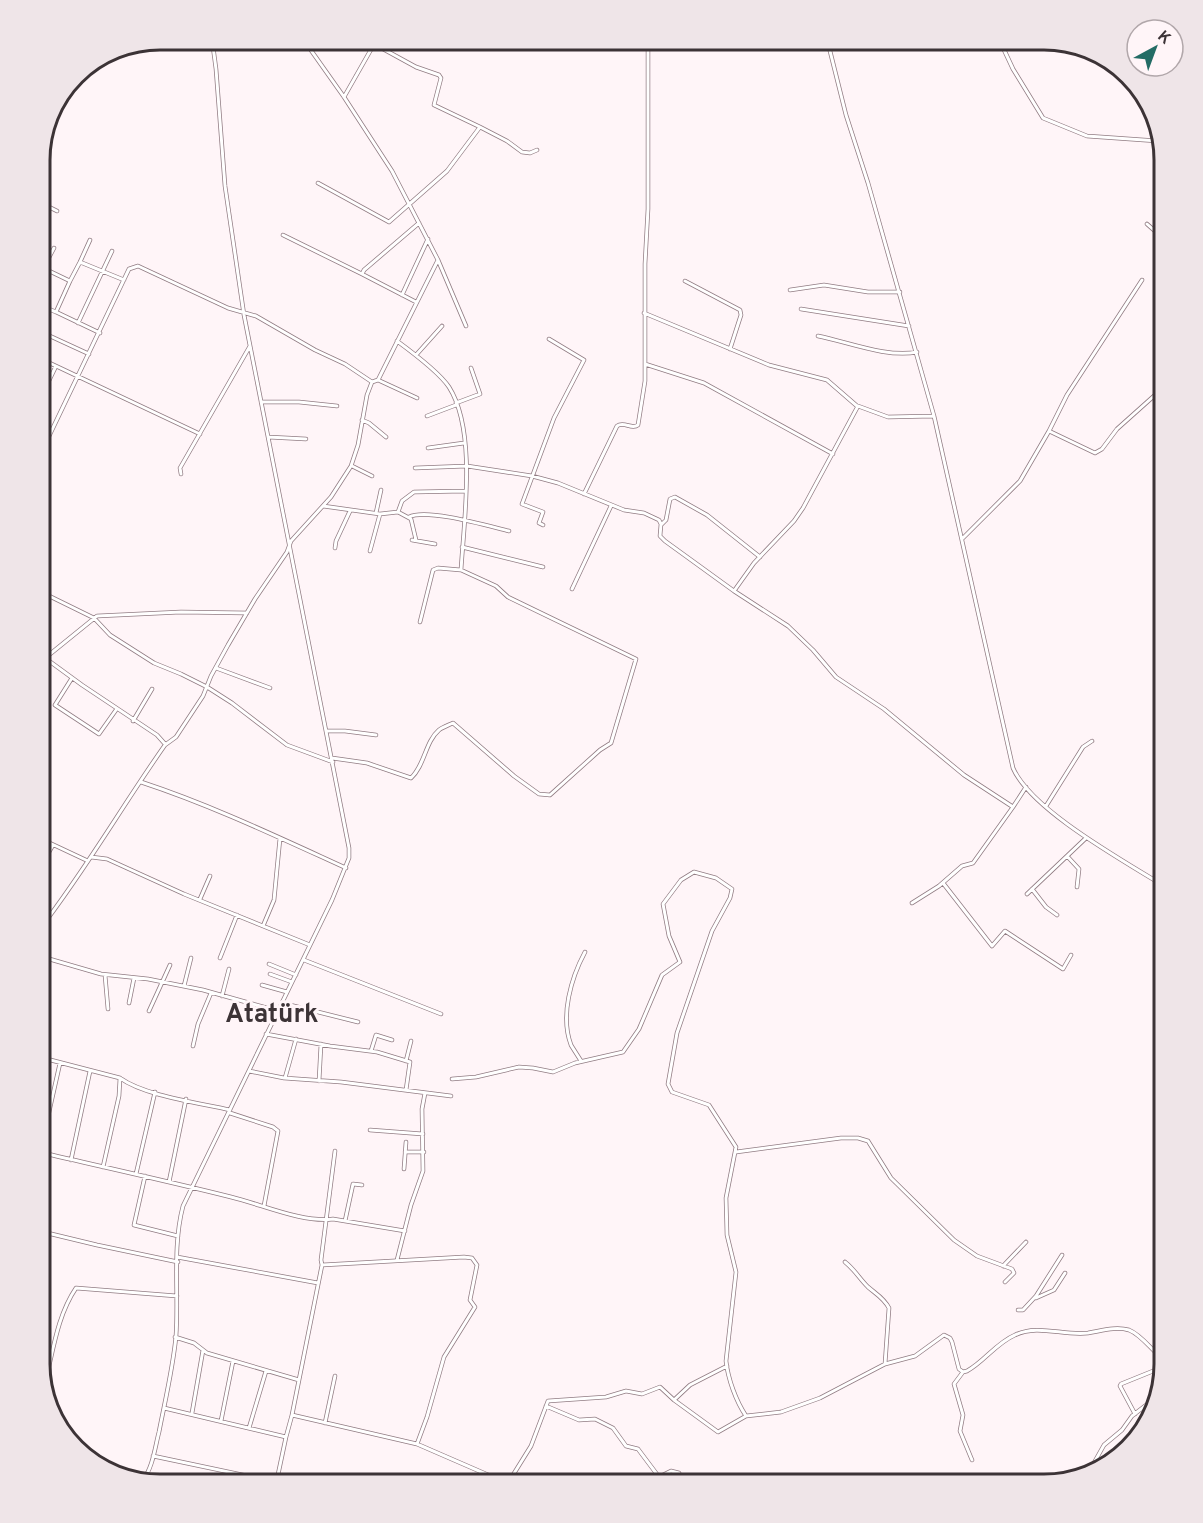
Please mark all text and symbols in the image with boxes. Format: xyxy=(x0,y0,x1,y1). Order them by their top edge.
north arrow xyxy=(1125,18,1185,78)
text: K xyxy=(1153,27,1174,49)
district label: Atatürk xyxy=(225,999,319,1032)

